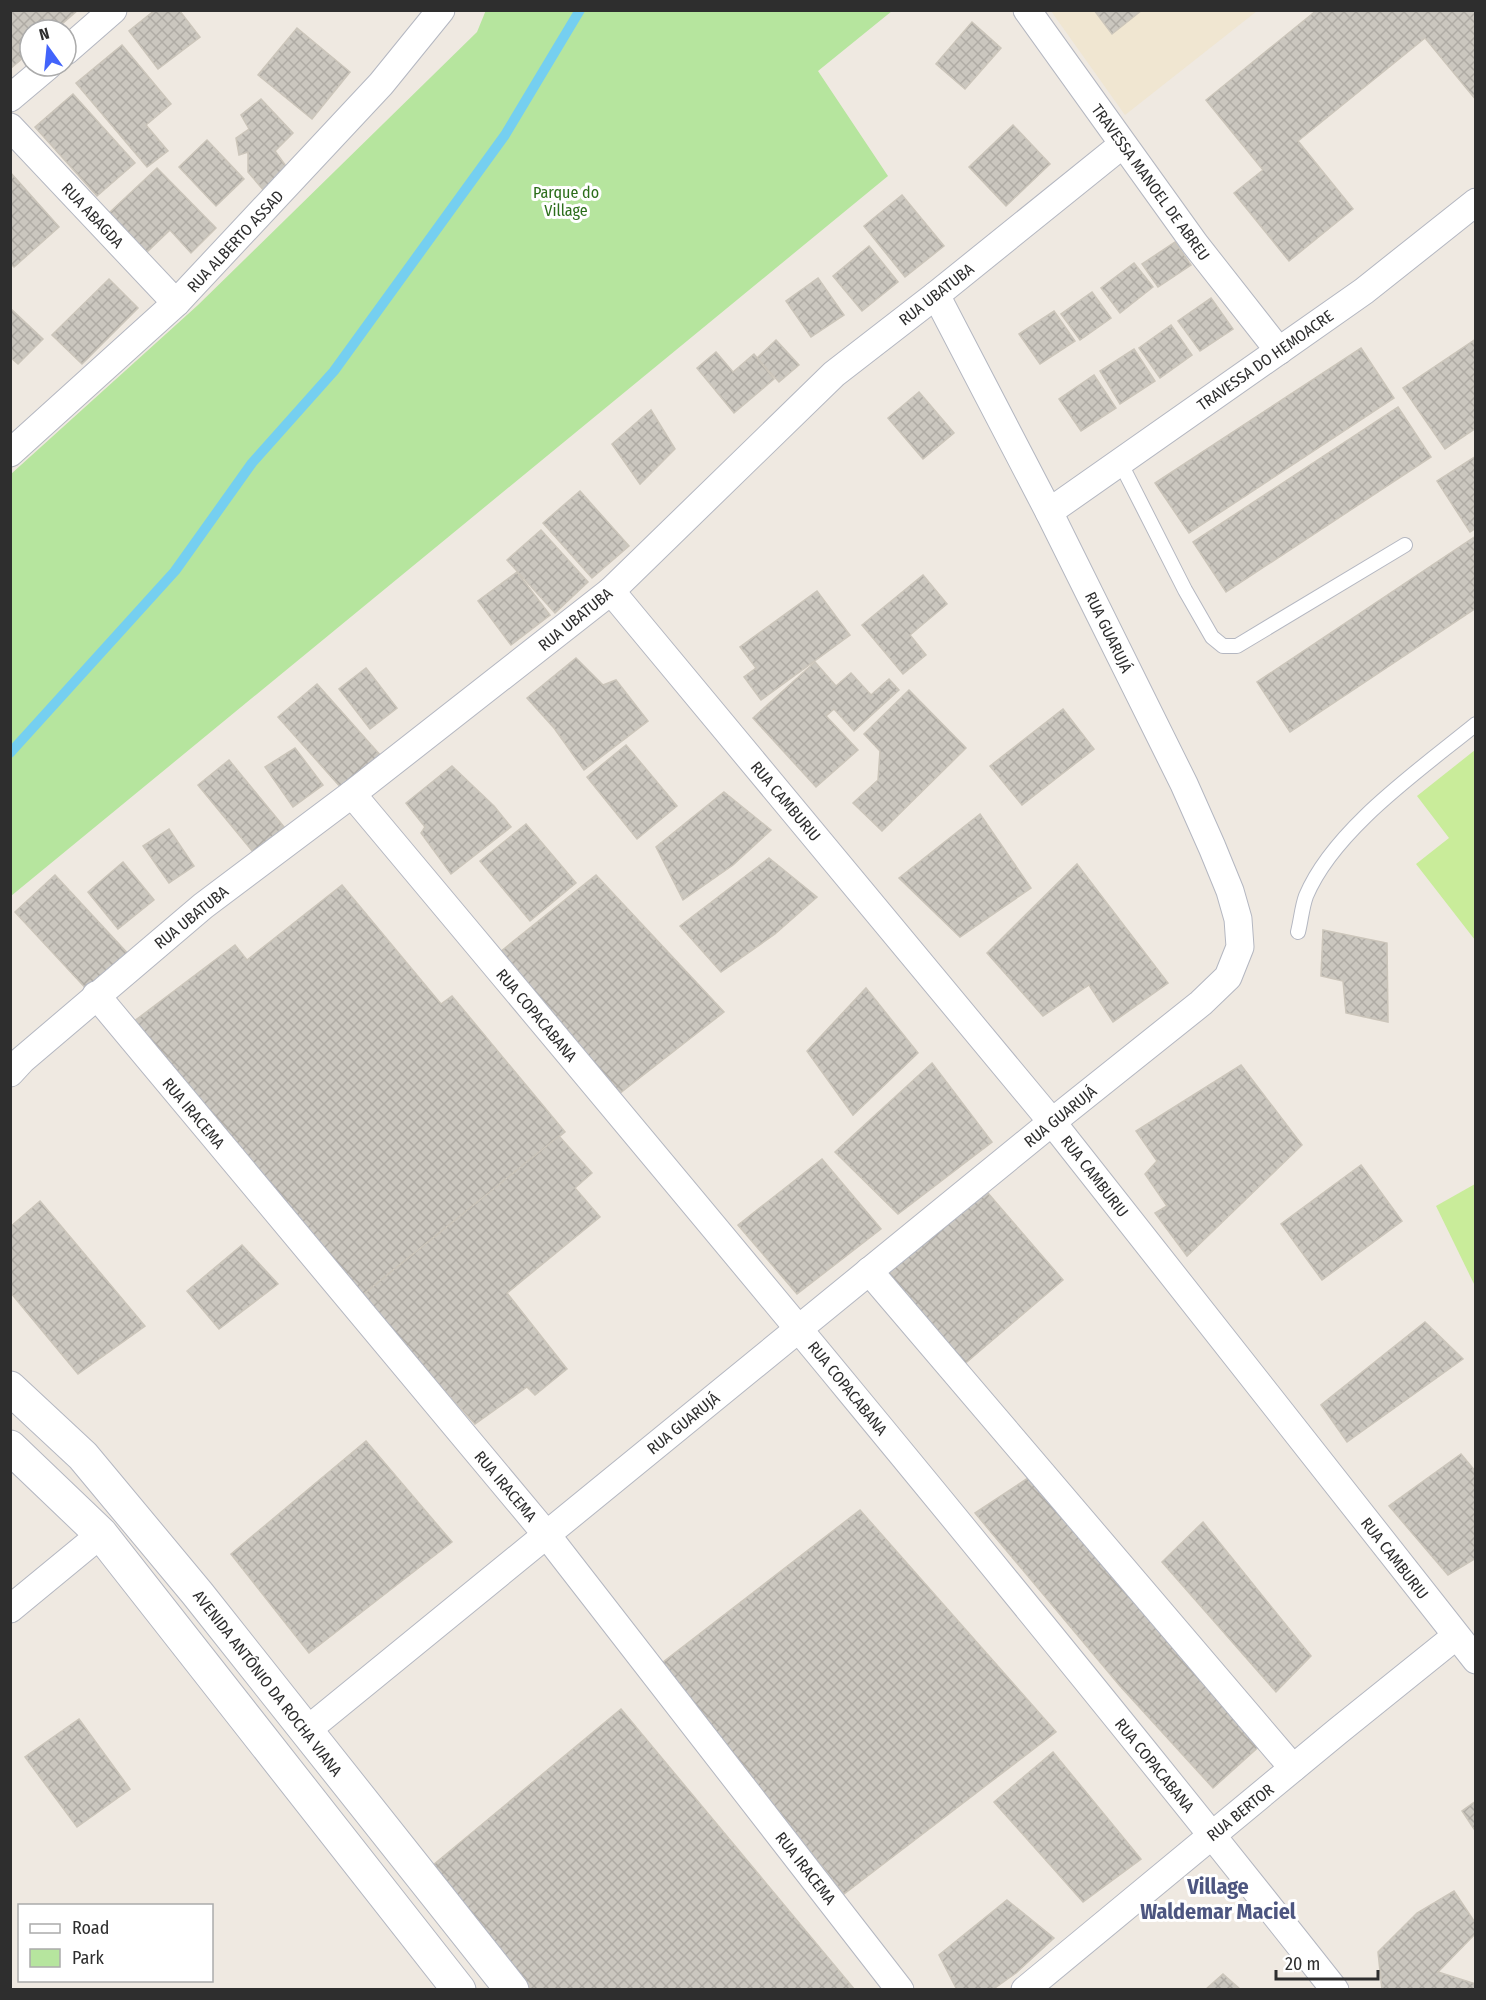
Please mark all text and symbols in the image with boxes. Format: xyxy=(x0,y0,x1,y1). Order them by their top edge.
north arrow xyxy=(18,18,78,78)
text: N xyxy=(37,24,51,44)
street label: TRAVESSA MANOEL DE ABREU xyxy=(1087,100,1214,264)
street label: RUA ABAGDA xyxy=(58,179,128,252)
park label: Parque do Village xyxy=(533,183,599,220)
street label: RUA ALBERTO ASSAD xyxy=(183,186,288,296)
street label: RUA UBATUBA xyxy=(895,259,978,329)
street label: TRAVESSA DO HEMOACRE xyxy=(1194,306,1337,415)
street label: RUA UBATUBA xyxy=(535,583,617,655)
street label: RUA GUARUJÁ xyxy=(1081,589,1137,676)
street label: RUA CAMBURIU xyxy=(747,758,825,845)
street label: RUA UBATUBA xyxy=(151,881,233,953)
street label: RUA COPACABANA xyxy=(492,965,581,1066)
street label: RUA IRACEMA xyxy=(158,1074,229,1153)
street label: RUA GUARUJÁ xyxy=(1020,1081,1101,1151)
street label: RUA CAMBURIU xyxy=(1057,1132,1132,1221)
street label: RUA COPACABANA xyxy=(804,1338,892,1440)
street label: RUA GUARUJÁ xyxy=(643,1388,724,1458)
street label: RUA IRACEMA xyxy=(470,1447,541,1526)
street label: RUA CAMBURIU xyxy=(1357,1514,1432,1603)
street label: AVENIDA ANTÔNIO DA ROCHA VIANA xyxy=(189,1586,347,1780)
street label: RUA COPACABANA xyxy=(1111,1715,1199,1817)
street label: RUA BERTOR xyxy=(1203,1780,1278,1845)
street label: RUA IRACEMA xyxy=(771,1828,840,1909)
district label: Village Waldemar Maciel xyxy=(1140,1873,1297,1925)
legend xyxy=(18,1904,213,1982)
text: Road xyxy=(72,1917,109,1939)
scale bar xyxy=(1276,1943,1378,1981)
text: Park xyxy=(72,1947,105,1969)
text: 20 m xyxy=(1285,1953,1320,1975)

